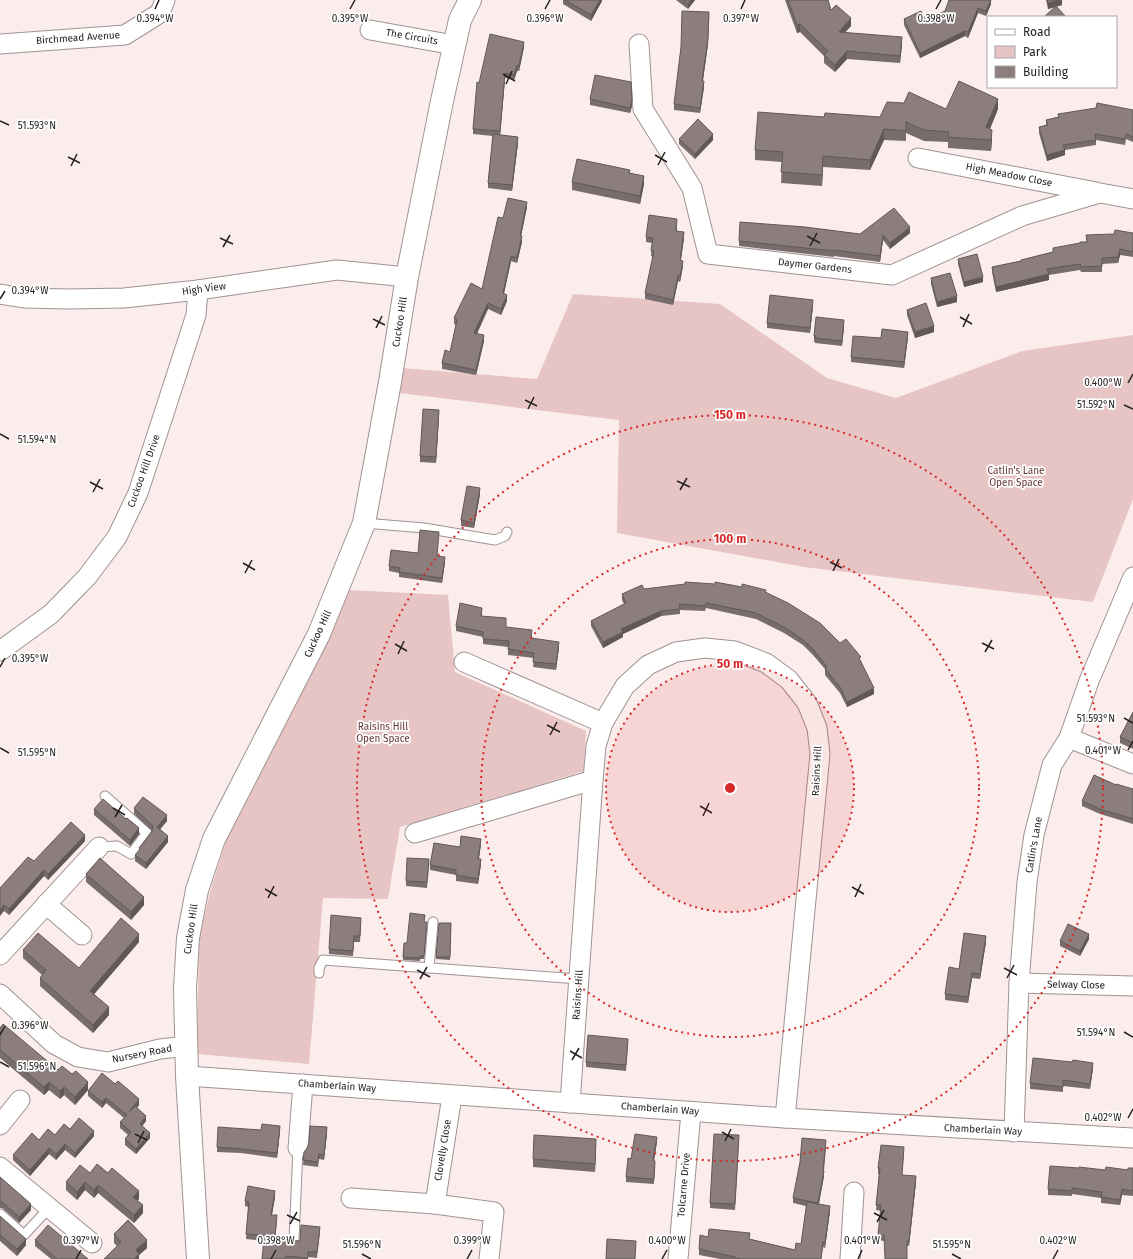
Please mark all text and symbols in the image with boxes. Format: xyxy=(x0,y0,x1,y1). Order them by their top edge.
text: 0.394°W xyxy=(137,13,174,25)
text: 0.395°W xyxy=(332,13,369,25)
text: 0.396°W xyxy=(527,13,564,25)
text: 0.397°W xyxy=(723,13,760,25)
text: 0.398°W xyxy=(917,13,955,25)
legend xyxy=(987,16,1117,88)
text: Road xyxy=(1023,25,1051,39)
street label: The Circuits xyxy=(385,27,439,48)
street label: Birchmead Avenue xyxy=(36,29,120,47)
text: Park xyxy=(1023,45,1047,59)
text: Building xyxy=(1023,65,1069,79)
text: 51.593°N xyxy=(18,120,56,132)
street label: High Meadow Close xyxy=(965,161,1053,189)
street label: Daymer Gardens xyxy=(777,256,853,276)
street label: High View xyxy=(181,280,227,298)
text: 0.394°W xyxy=(12,285,49,297)
street label: Cuckoo Hill xyxy=(390,296,410,348)
text: 0.400°W xyxy=(1084,377,1123,389)
text: 51.592°N xyxy=(1077,399,1115,411)
text: 150 m xyxy=(714,408,746,422)
street label: Cuckoo Hill Drive xyxy=(125,433,163,509)
text: 51.594°N xyxy=(18,434,56,446)
park label: Catlin's Lane Open Space xyxy=(988,465,1045,489)
text: 100 m xyxy=(714,532,746,546)
street label: Cuckoo Hill xyxy=(302,608,334,660)
text: 0.395°W xyxy=(12,653,49,665)
text: 50 m xyxy=(717,657,743,671)
text: 51.593°N xyxy=(1077,713,1115,725)
park label: Raisins Hill Open Space xyxy=(356,721,410,745)
street label: Raisins Hill xyxy=(810,745,824,796)
text: 0.401°W xyxy=(1085,745,1122,757)
text: 51.595°N xyxy=(18,747,56,759)
centre of rings xyxy=(723,781,737,795)
street label: Catlin's Lane xyxy=(1023,816,1045,874)
street label: Cuckoo Hill xyxy=(182,903,200,955)
street label: Raisins Hill xyxy=(570,969,586,1021)
street label: Selway Close xyxy=(1047,978,1105,992)
text: 0.396°W xyxy=(12,1020,49,1032)
text: 51.594°N xyxy=(1077,1027,1115,1039)
street label: Nursery Road xyxy=(111,1042,173,1066)
text: 51.596°N xyxy=(18,1061,56,1073)
street label: Chamberlain Way xyxy=(297,1077,377,1095)
street label: Chamberlain Way xyxy=(620,1100,700,1118)
text: 0.402°W xyxy=(1085,1112,1122,1124)
street label: Clovelly Close xyxy=(432,1118,454,1182)
street label: Chamberlain Way xyxy=(944,1122,1023,1138)
street label: Tolcarne Drive xyxy=(675,1152,693,1218)
text: 0.397°W xyxy=(63,1235,100,1247)
text: 0.398°W xyxy=(257,1235,295,1247)
text: 0.399°W xyxy=(454,1235,491,1247)
text: 0.400°W xyxy=(648,1235,687,1247)
text: 0.401°W xyxy=(844,1235,881,1247)
text: 0.402°W xyxy=(1040,1235,1077,1247)
text: 51.596°N xyxy=(343,1239,381,1251)
text: 51.595°N xyxy=(933,1239,971,1251)

